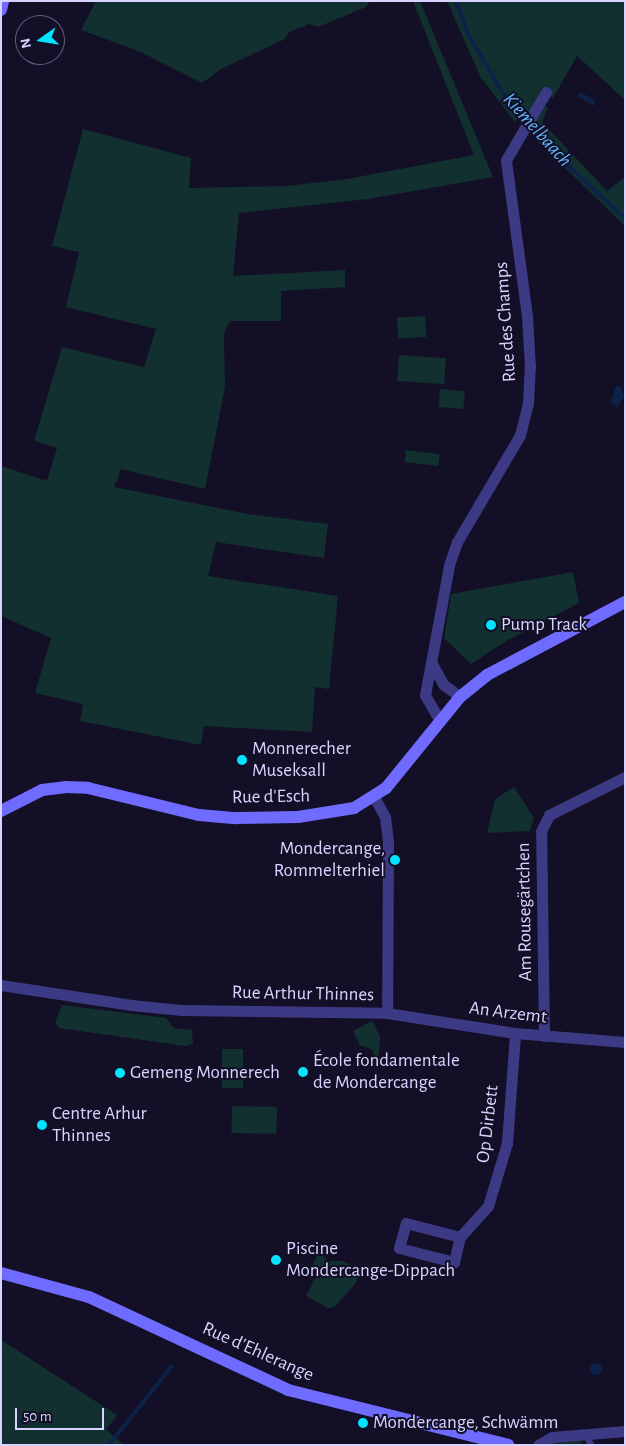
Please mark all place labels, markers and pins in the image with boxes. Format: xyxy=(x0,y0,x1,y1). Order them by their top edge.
place label: Pump Track xyxy=(501,614,587,636)
marker: Pump Track xyxy=(485,619,497,631)
place label: Monnerecher Museksall xyxy=(252,738,351,782)
marker: Monnerecher Museksall xyxy=(236,754,248,766)
place label: Mondercange, Rommelterhiel xyxy=(274,838,385,882)
marker: Mondercange, Rommelterhiel xyxy=(389,854,401,866)
place label: École fondamentale de Mondercange xyxy=(313,1050,460,1094)
place label: Gemeng Monnerech xyxy=(130,1062,280,1084)
marker: École fondamentale de Mondercange xyxy=(297,1066,309,1078)
marker: Gemeng Monnerech xyxy=(114,1067,126,1079)
place label: Centre Arhur Thinnes xyxy=(52,1103,147,1147)
marker: Centre Arhur Thinnes xyxy=(36,1119,48,1131)
place label: Piscine Mondercange-Dippach xyxy=(286,1238,455,1282)
marker: Piscine Mondercange-Dippach xyxy=(270,1254,282,1266)
place label: Mondercange, Schwämm xyxy=(373,1412,558,1434)
marker: Mondercange, Schwämm xyxy=(357,1417,369,1429)

